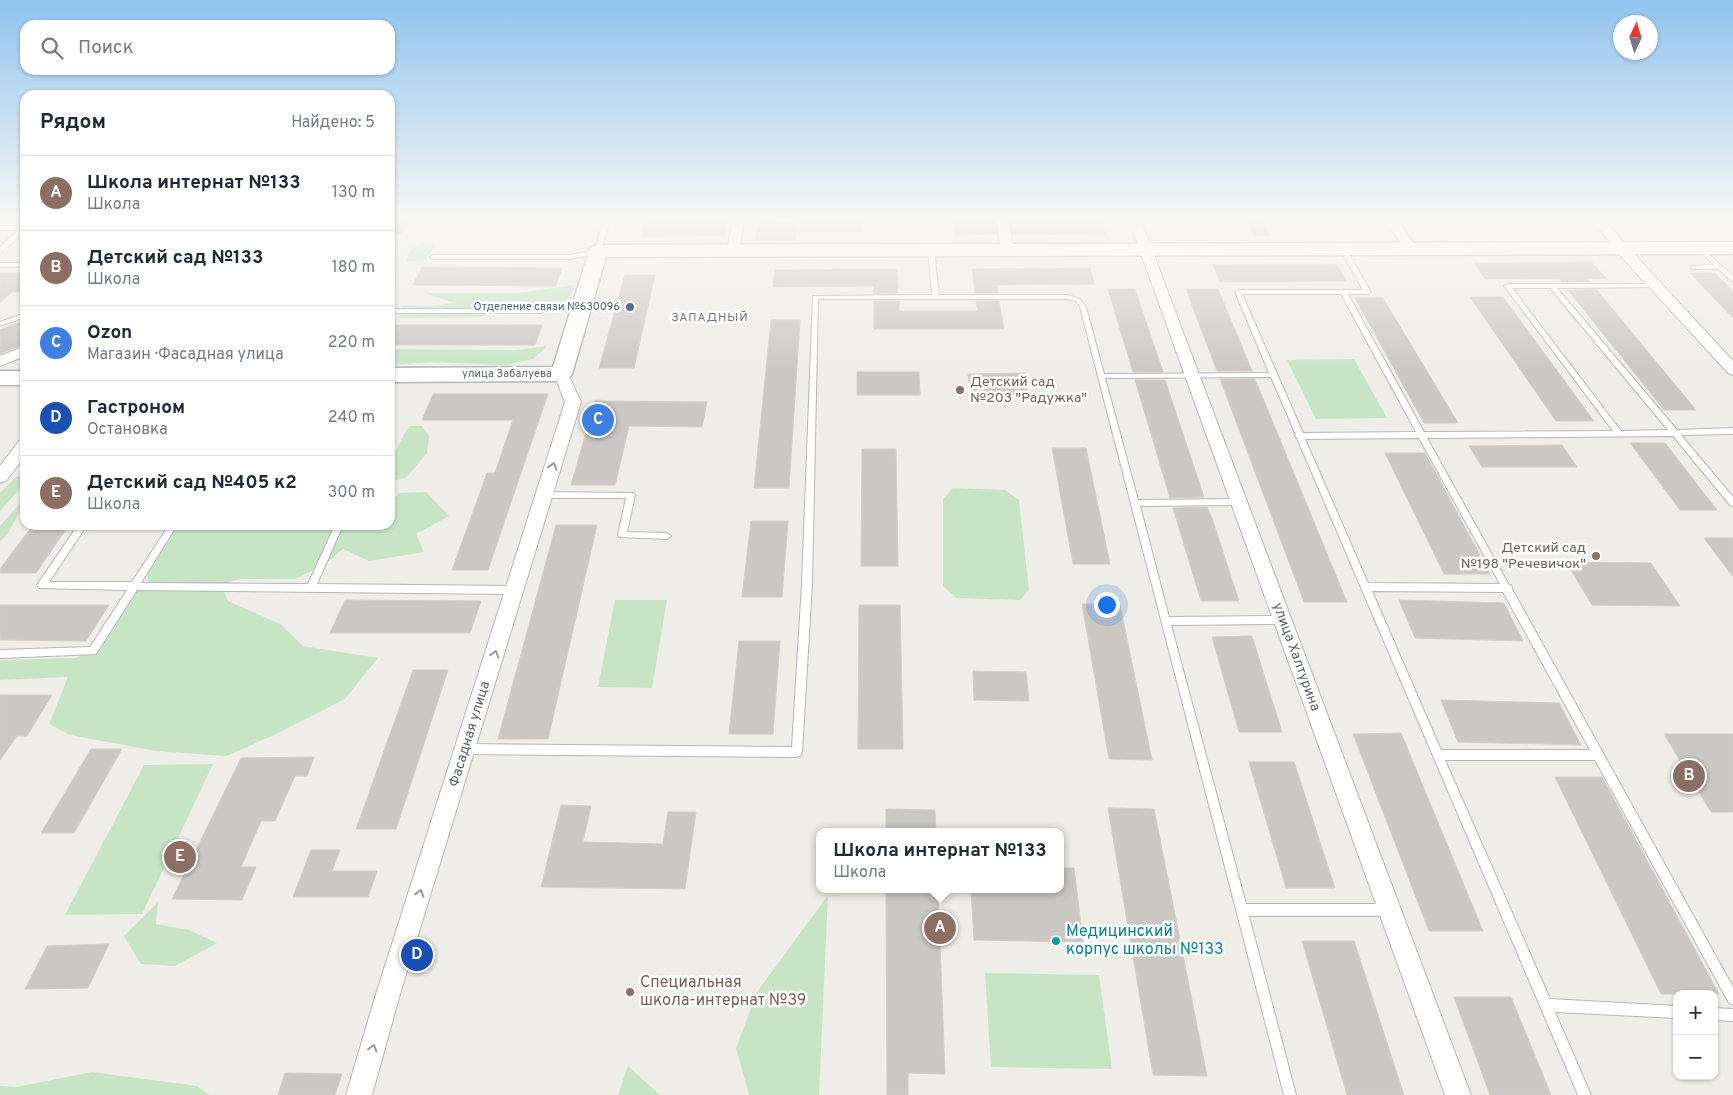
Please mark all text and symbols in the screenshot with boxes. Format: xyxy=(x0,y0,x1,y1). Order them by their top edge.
north arrow xyxy=(1613,15,1658,60)
search box xyxy=(20,20,395,75)
icon: search xyxy=(38,34,66,62)
text: Поиск xyxy=(78,36,134,60)
text: Рядом xyxy=(40,109,106,136)
text: Найдено: 5 xyxy=(291,113,375,133)
text: Школа интернат №133 xyxy=(87,171,301,195)
text: A xyxy=(50,183,62,203)
text: 130 m xyxy=(332,183,375,203)
text: Школа xyxy=(87,195,140,215)
text: Детский сад №133 xyxy=(87,246,263,270)
text: B xyxy=(50,258,62,278)
text: 180 m xyxy=(332,258,375,278)
text: Школа xyxy=(87,270,140,290)
place label: Отделение связи №630096 xyxy=(474,300,620,314)
marker: Отделение связи №630096 xyxy=(624,301,636,313)
district label: ЗАПАДНЫЙ xyxy=(671,310,749,326)
text: Ozon xyxy=(87,321,132,345)
text: C xyxy=(51,333,61,353)
text: 220 m xyxy=(328,333,375,353)
text: Магазин · Фасадная улица xyxy=(87,345,284,365)
street label: улица Забалуева xyxy=(462,367,552,381)
place label: Детский сад №203 "Радужка" xyxy=(970,374,1087,407)
marker: Детский сад №203 "Радужка" xyxy=(954,384,966,396)
text: Гастроном xyxy=(87,396,185,420)
pin: C xyxy=(582,401,614,439)
text: D xyxy=(50,408,62,428)
text: 240 m xyxy=(328,408,375,428)
text: Остановка xyxy=(87,420,168,440)
one-way arrow xyxy=(548,462,558,470)
text: Детский сад №405 к2 xyxy=(87,471,297,495)
text: E xyxy=(51,483,61,503)
text: 300 m xyxy=(328,483,375,503)
text: Школа xyxy=(87,495,140,515)
place label: Детский сад №198 "Речевичок" xyxy=(1461,540,1586,573)
marker: Детский сад №198 "Речевичок" xyxy=(1590,550,1602,562)
your location xyxy=(1094,592,1120,618)
street label: улица Халтурина xyxy=(1268,600,1324,714)
one-way arrow xyxy=(489,650,499,659)
street label: Фасадная улица xyxy=(446,679,494,789)
pin: B xyxy=(1673,757,1705,795)
popup xyxy=(816,828,1064,893)
pin: E xyxy=(164,838,196,876)
text: Школа интернат №133 xyxy=(833,839,1047,863)
text: Школа xyxy=(833,863,886,883)
one-way arrow xyxy=(414,889,424,897)
pin: A xyxy=(924,909,956,947)
place label: Медицинский корпус школы №133 xyxy=(1066,922,1224,960)
marker: Медицинский корпус школы №133 xyxy=(1050,935,1062,947)
pin: D xyxy=(401,936,433,974)
place label: Специальная школа-интернат №39 xyxy=(640,973,806,1011)
marker: Специальная школа-интернат №39 xyxy=(624,986,636,998)
map controls xyxy=(1673,990,1718,1080)
button: + xyxy=(1673,990,1718,1035)
button: − xyxy=(1673,1035,1718,1080)
one-way arrow xyxy=(367,1045,377,1053)

